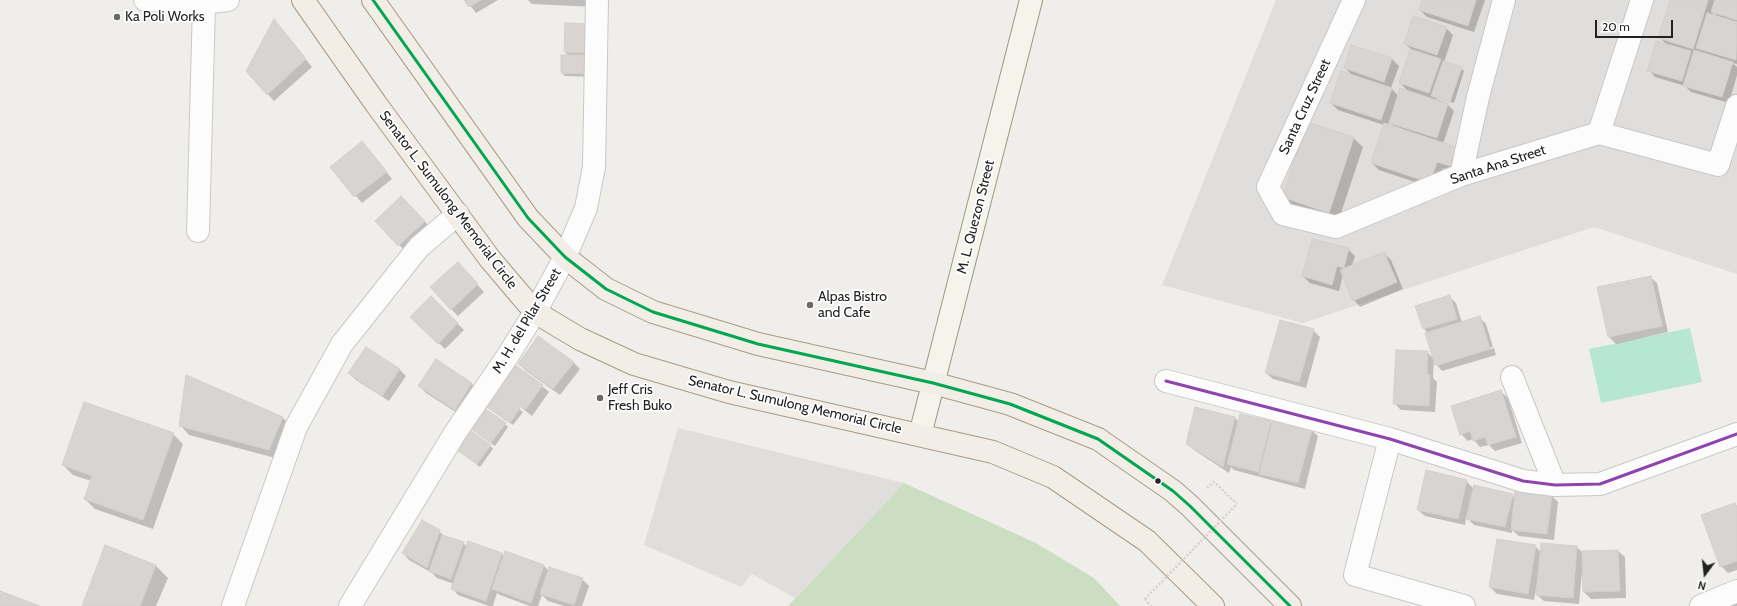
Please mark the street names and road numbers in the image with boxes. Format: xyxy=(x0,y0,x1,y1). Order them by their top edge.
street label: Santa Cruz Street xyxy=(1276,57,1334,157)
street label: Senator L. Sumulong Memorial Circle xyxy=(376,108,520,292)
street label: Santa Ana Street xyxy=(1448,142,1548,188)
street label: M. L. Quezon Street xyxy=(954,158,998,276)
street label: M. H. del Pilar Street xyxy=(489,266,565,376)
street label: Senator L. Sumulong Memorial Circle xyxy=(687,372,903,438)

